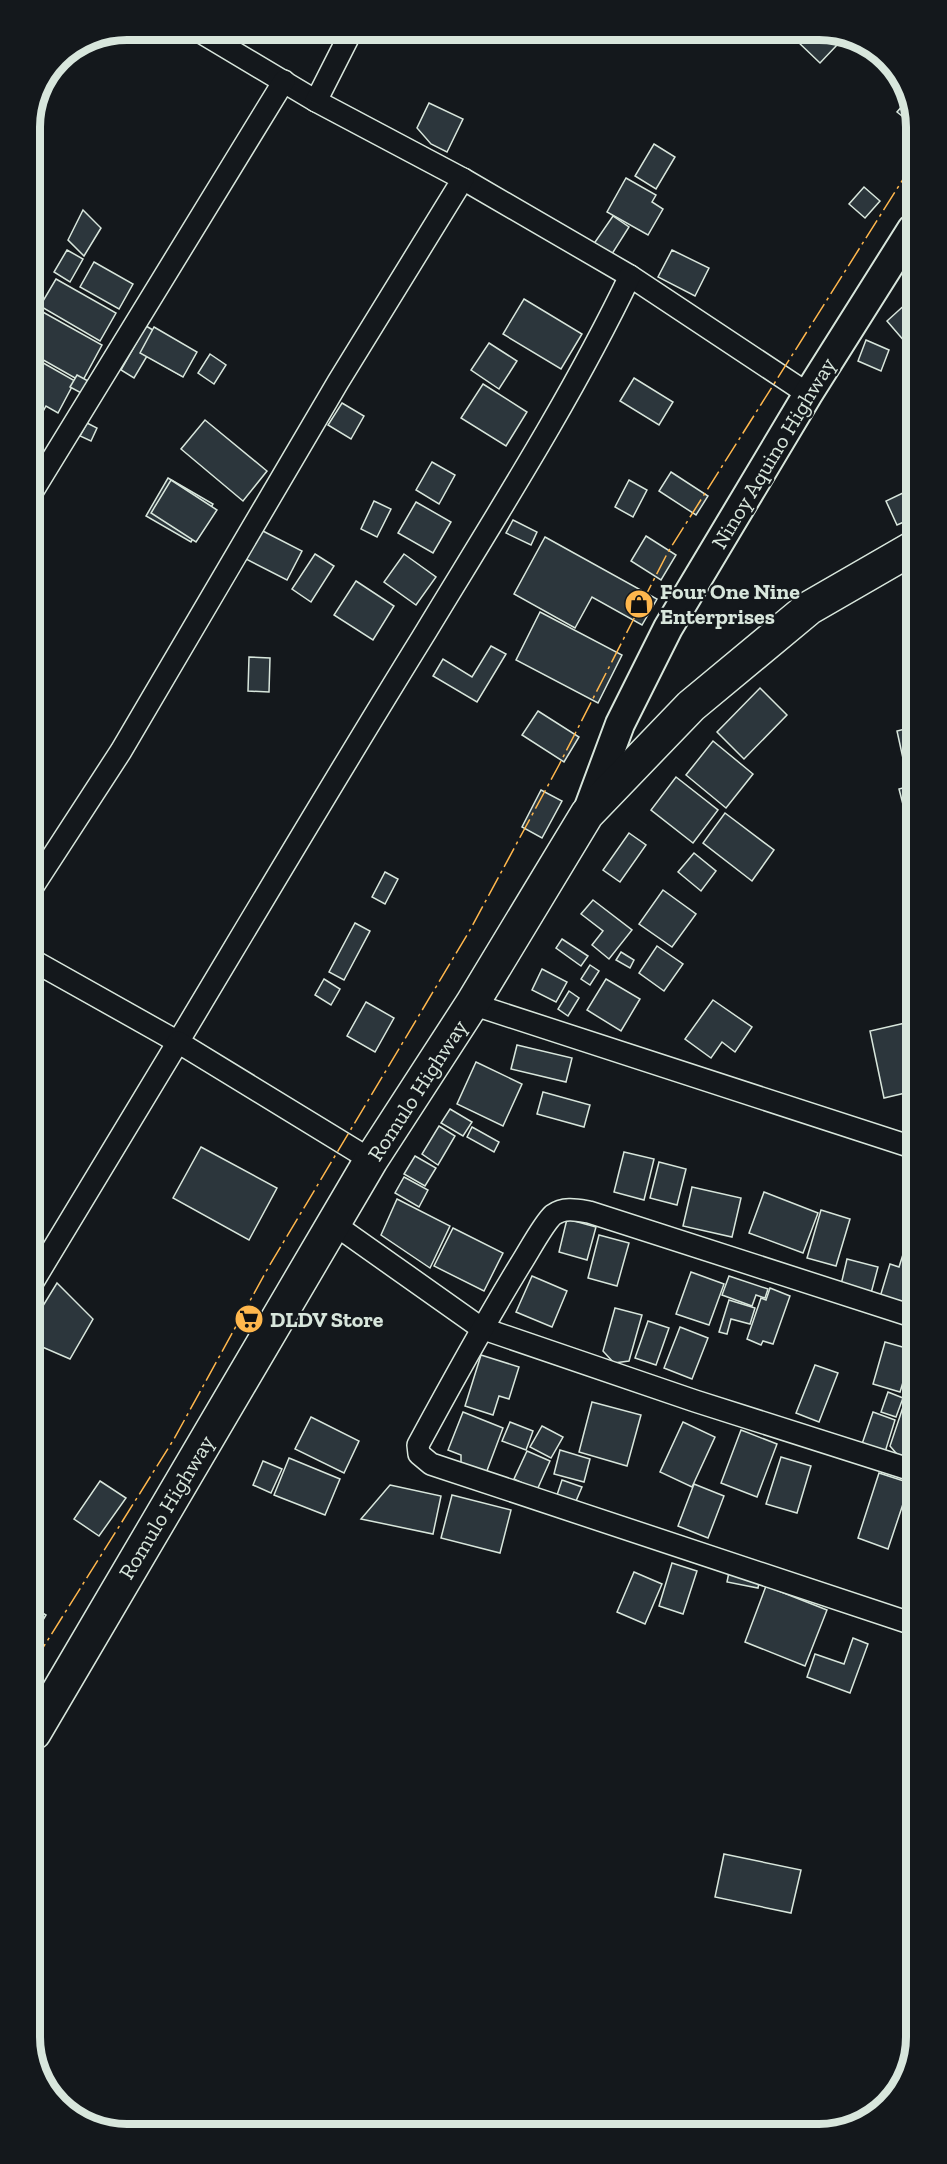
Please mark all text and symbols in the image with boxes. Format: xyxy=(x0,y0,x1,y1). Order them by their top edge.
street label: Ninoy Aquino Highway xyxy=(706,352,842,554)
place label: Four One Nine Enterprises xyxy=(660,578,800,630)
shop icon: Four One Nine Enterprises xyxy=(623,588,655,620)
street label: Romulo Highway xyxy=(362,1014,474,1166)
supermarket icon: DLDV Store xyxy=(233,1303,265,1335)
place label: DLDV Store xyxy=(270,1306,384,1333)
street label: Romulo Highway xyxy=(113,1430,220,1584)

